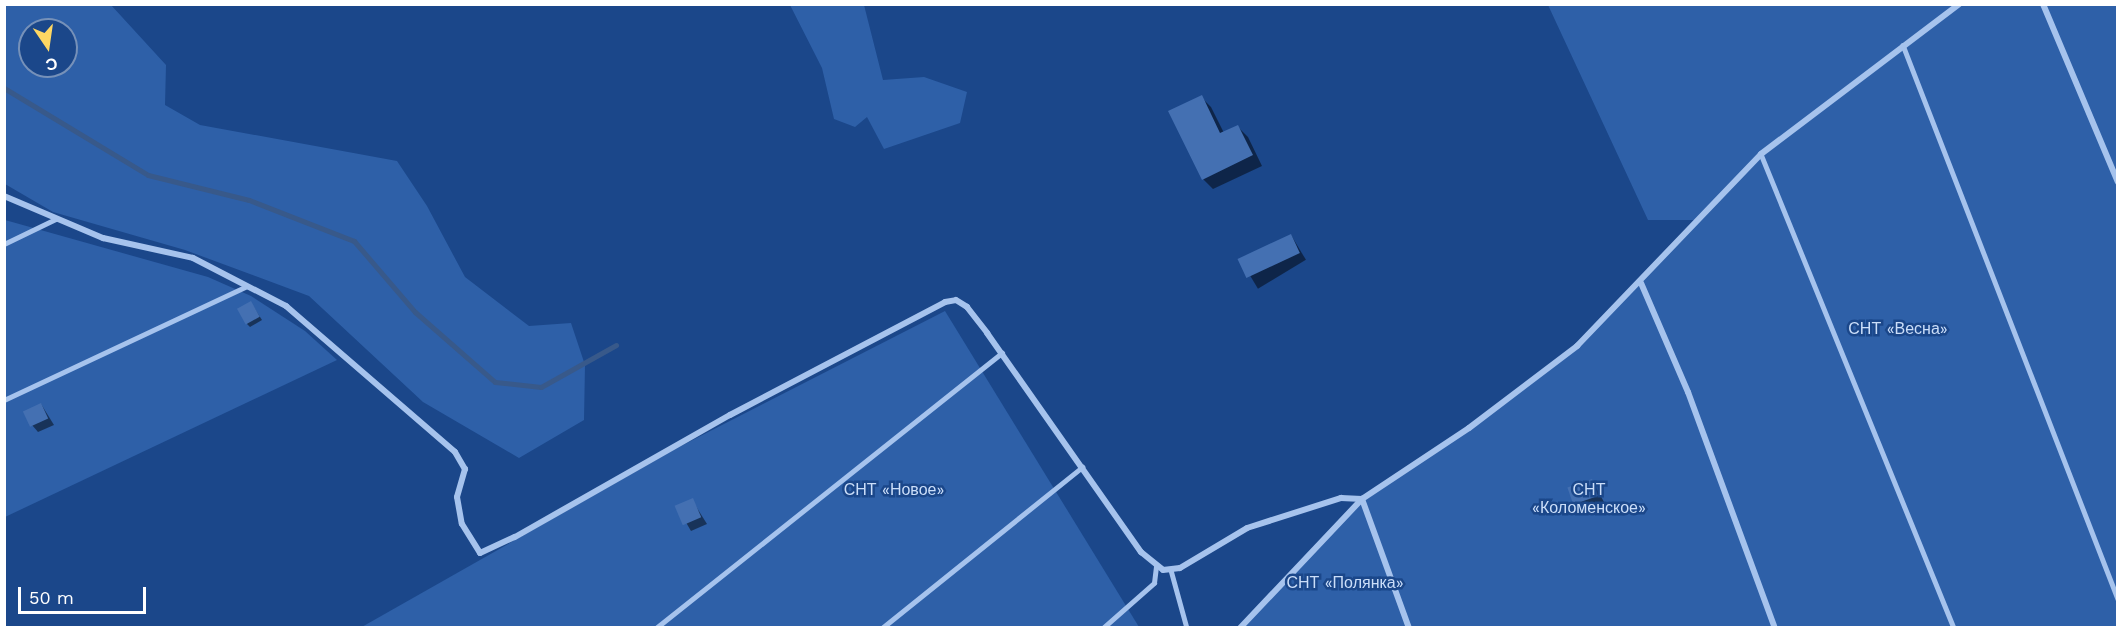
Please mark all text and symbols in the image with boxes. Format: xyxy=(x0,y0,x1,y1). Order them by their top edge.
north arrow xyxy=(18,18,78,78)
text: С xyxy=(44,54,59,75)
park label: СНТ «Весна» xyxy=(1848,319,1948,339)
park label: СНТ «Новое» xyxy=(844,480,944,500)
park label: СНТ «Коломенское» xyxy=(1532,480,1646,518)
park label: СНТ «Полянка» xyxy=(1286,573,1404,593)
scale bar xyxy=(21,575,148,613)
text: 50 m xyxy=(29,587,74,608)

